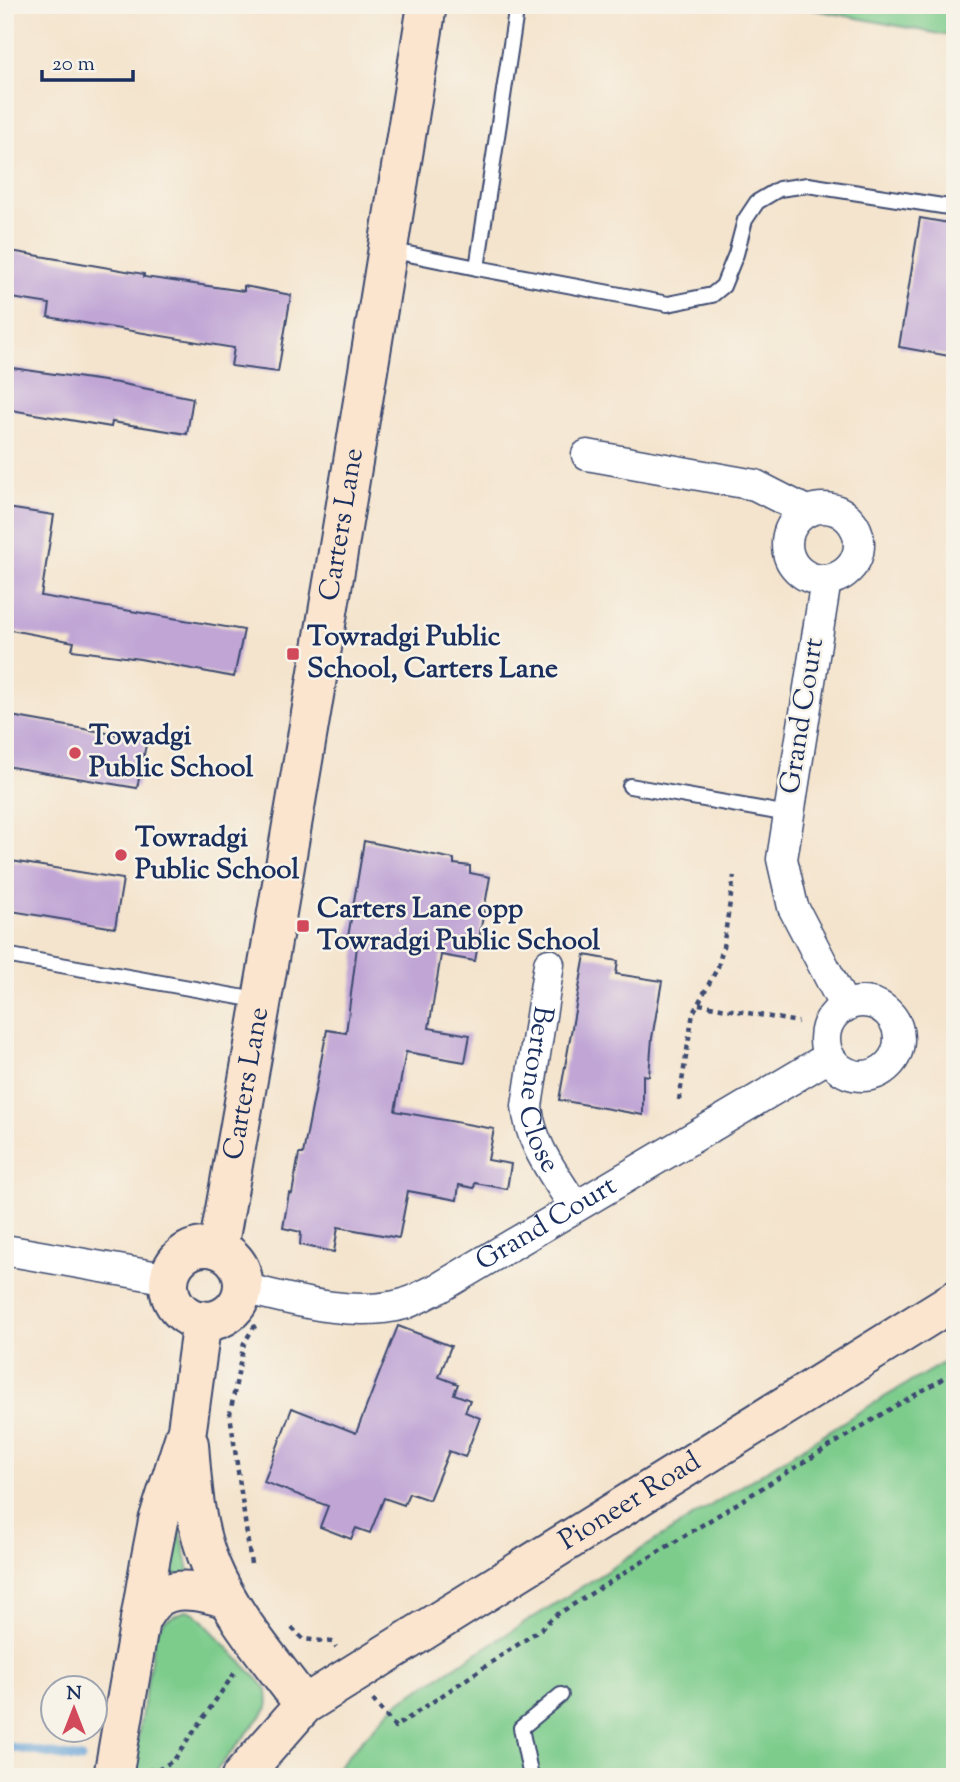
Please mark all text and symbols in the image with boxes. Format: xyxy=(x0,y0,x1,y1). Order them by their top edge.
scale bar xyxy=(42,38,133,82)
text: 20 m xyxy=(52,50,95,80)
street label: Carters Lane xyxy=(310,445,375,604)
place label: Towradgi Public School, Carters Lane xyxy=(307,618,558,690)
street label: Grand Court xyxy=(771,635,835,797)
marker: Towradgi Public School, Carters Lane xyxy=(285,646,301,662)
place label: Towadgi Public School xyxy=(89,717,254,789)
marker: Towadgi Public School xyxy=(67,745,83,761)
place label: Towradgi Public School xyxy=(135,819,300,891)
marker: Towradgi Public School xyxy=(113,847,129,863)
place label: Carters Lane opp Towradgi Public School xyxy=(317,890,600,962)
marker: Carters Lane opp Towradgi Public School xyxy=(295,918,311,934)
street label: Bertone Close xyxy=(507,1003,569,1181)
street label: Carters Lane xyxy=(214,1004,280,1163)
street label: Grand Court xyxy=(468,1167,625,1282)
street label: Pioneer Road xyxy=(552,1443,709,1561)
north arrow xyxy=(38,1674,108,1744)
text: N xyxy=(66,1681,82,1708)

